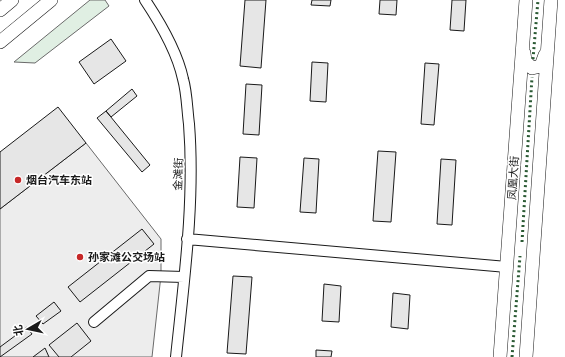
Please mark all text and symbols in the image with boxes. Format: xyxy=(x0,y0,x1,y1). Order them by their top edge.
street label: 凤凰大街 xyxy=(505,156,521,200)
street label: 金滩街 xyxy=(171,157,185,191)
place label: 烟台汽车东站 xyxy=(26,174,92,186)
marker: 烟台汽车东站 xyxy=(13,175,23,185)
place label: 孙家滩公交场站 xyxy=(88,251,165,263)
marker: 孙家滩公交场站 xyxy=(75,252,85,262)
north arrow xyxy=(8,309,48,349)
text: 北 xyxy=(11,324,25,337)

